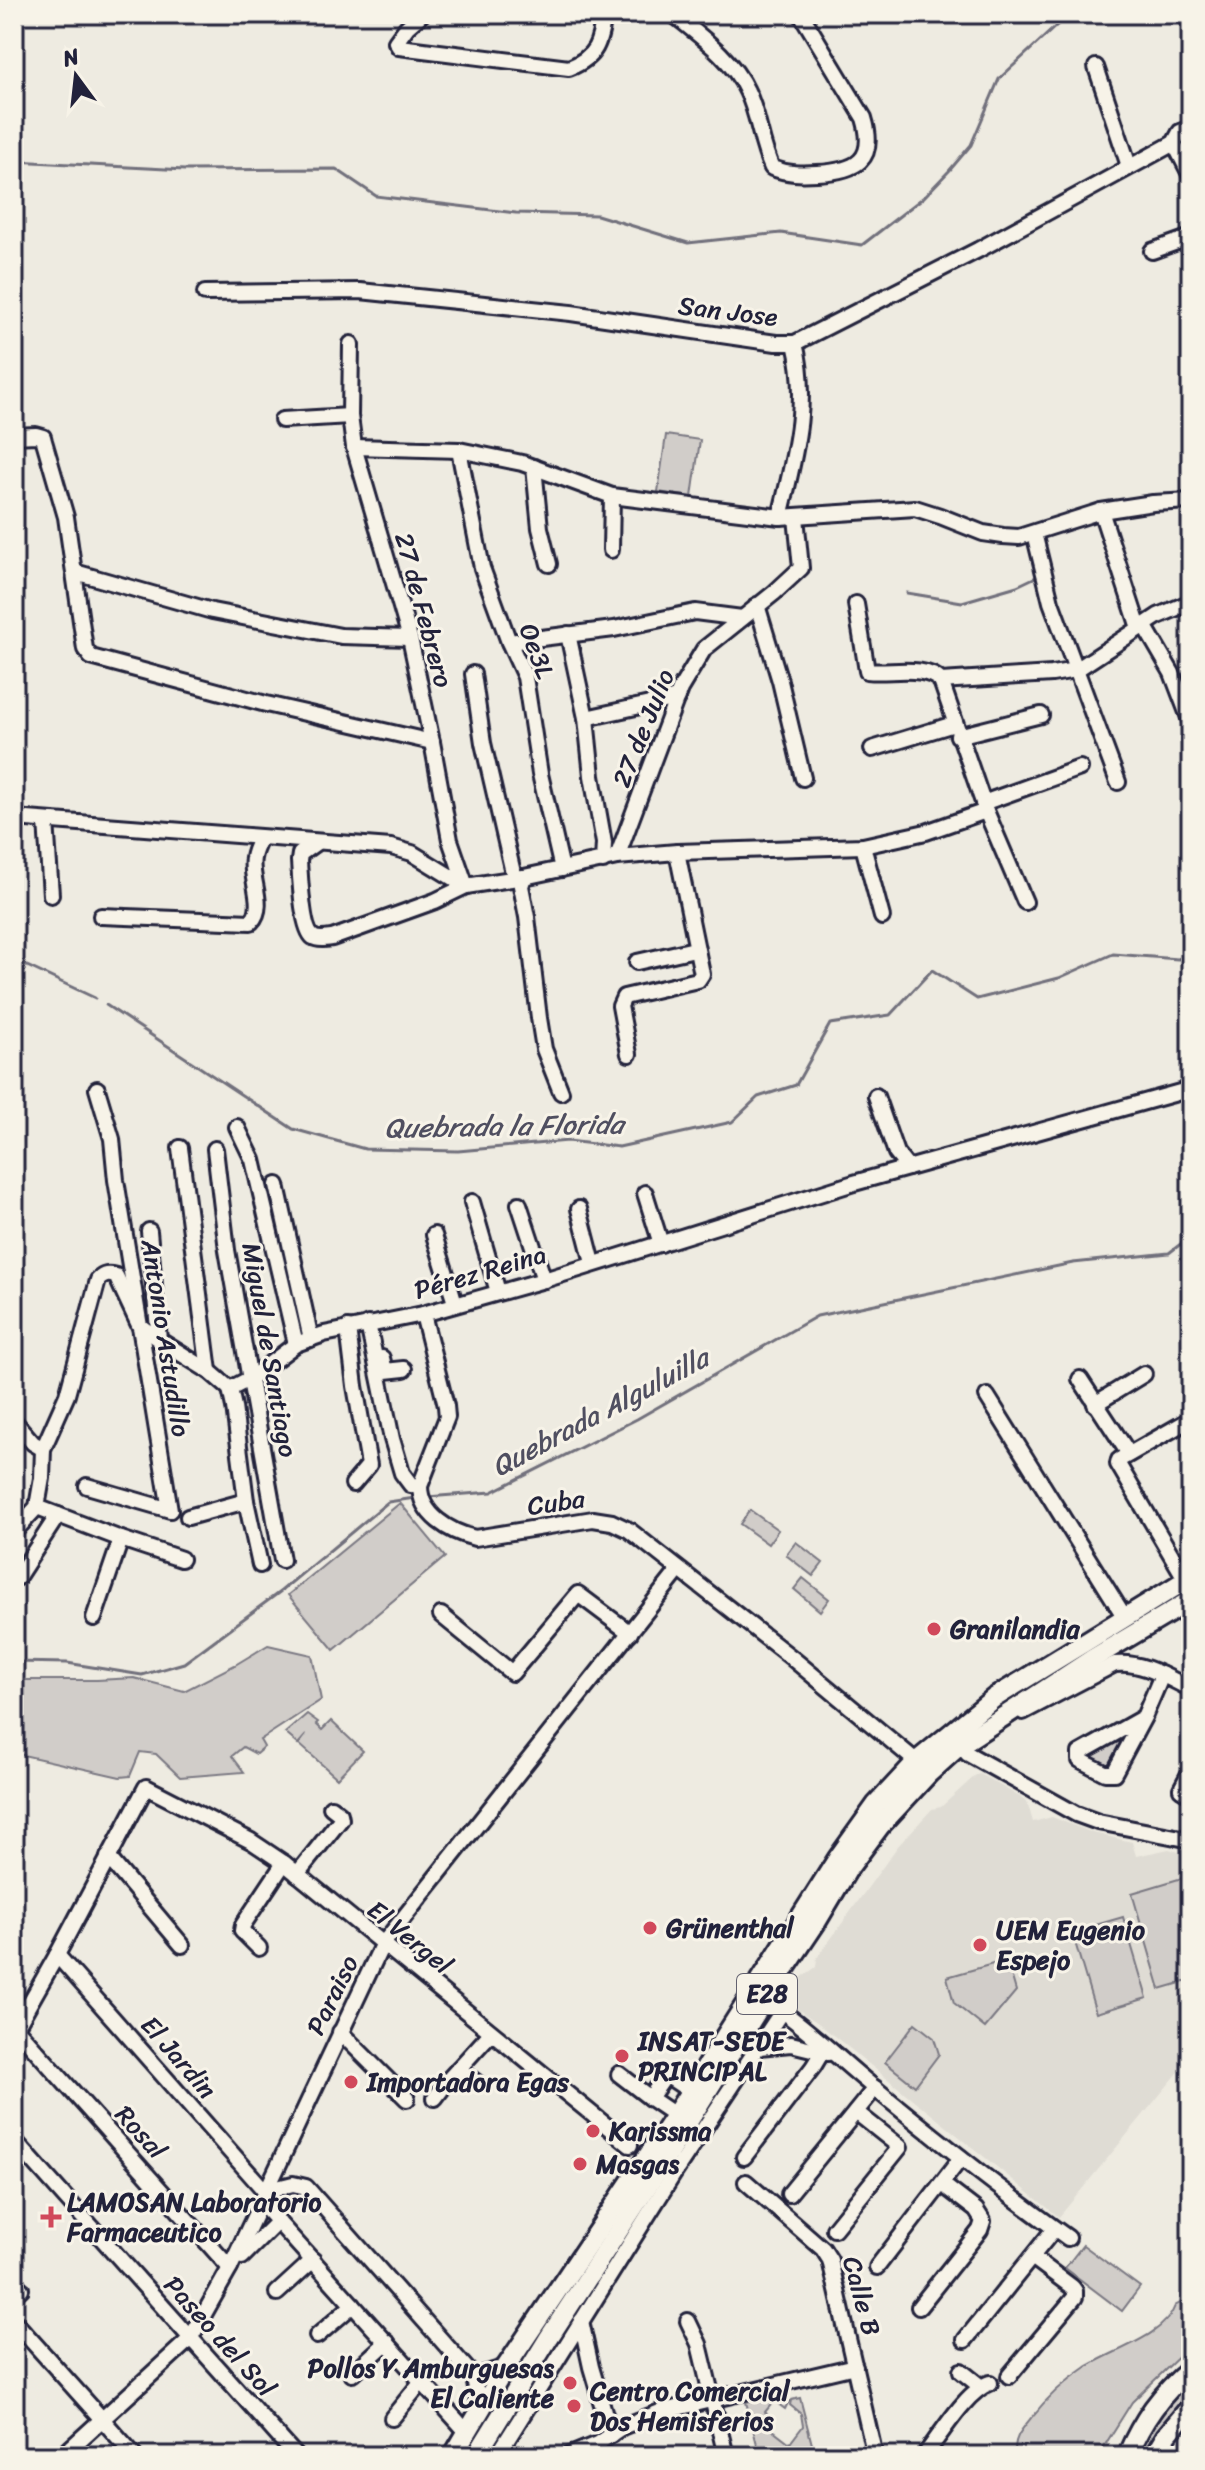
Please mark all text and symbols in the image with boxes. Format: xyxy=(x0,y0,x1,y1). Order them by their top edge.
north arrow xyxy=(36,36,116,116)
text: N xyxy=(58,36,84,78)
street label: San Jose xyxy=(676,282,781,340)
street label: 27 de Febrero xyxy=(381,527,467,693)
street label: Oe3L xyxy=(506,617,568,685)
street label: 27 de Julio xyxy=(598,662,688,794)
water label: Quebrada la Florida xyxy=(384,1099,628,1153)
street label: Pérez Reina xyxy=(408,1231,552,1313)
street label: Antonio Astudillo xyxy=(128,1235,204,1440)
street label: Miguel de Santiago xyxy=(228,1239,312,1461)
water label: Quebrada Alguluilla xyxy=(482,1332,721,1490)
street label: Cuba xyxy=(524,1475,589,1529)
place label: Granilandia xyxy=(950,1606,1080,1652)
marker: Granilandia xyxy=(925,1620,943,1638)
street label: El Vergel xyxy=(357,1888,464,1987)
place label: Grünenthal xyxy=(666,1905,795,1951)
place label: UEM Eugenio Espejo xyxy=(996,1907,1146,1983)
marker: Grünenthal xyxy=(641,1919,659,1937)
marker: UEM Eugenio Espejo xyxy=(971,1936,989,1954)
street label: Paraiso xyxy=(293,1947,371,2043)
road number: E28 xyxy=(737,1974,797,2014)
street label: El Jardin xyxy=(129,2004,229,2110)
place label: INSAT-SEDE PRINCIPAL xyxy=(636,2018,788,2094)
marker: INSAT-SEDE PRINCIPAL xyxy=(613,2047,631,2065)
place label: Importadora Egas xyxy=(365,2059,570,2105)
marker: Importadora Egas xyxy=(342,2073,360,2091)
street label: Rosal xyxy=(103,2094,179,2171)
place label: Karissma xyxy=(608,2108,712,2154)
marker: Karissma xyxy=(584,2122,602,2140)
place label: Masgas xyxy=(595,2141,680,2187)
marker: Masgas xyxy=(571,2155,589,2173)
place label: LAMOSAN Laboratorio Farmaceutico xyxy=(66,2179,321,2255)
marker: LAMOSAN Laboratorio Farmaceutico xyxy=(42,2208,60,2226)
street label: Calle B xyxy=(829,2251,895,2341)
street label: Paseo del Sol xyxy=(152,2264,288,2408)
place label: Pollos Y Amburguesas El Caliente xyxy=(308,2345,555,2421)
place label: Centro Comercial Dos Hemisferios xyxy=(589,2368,791,2444)
marker: Pollos Y Amburguesas El Caliente xyxy=(561,2374,579,2392)
marker: Centro Comercial Dos Hemisferios xyxy=(565,2397,583,2415)

